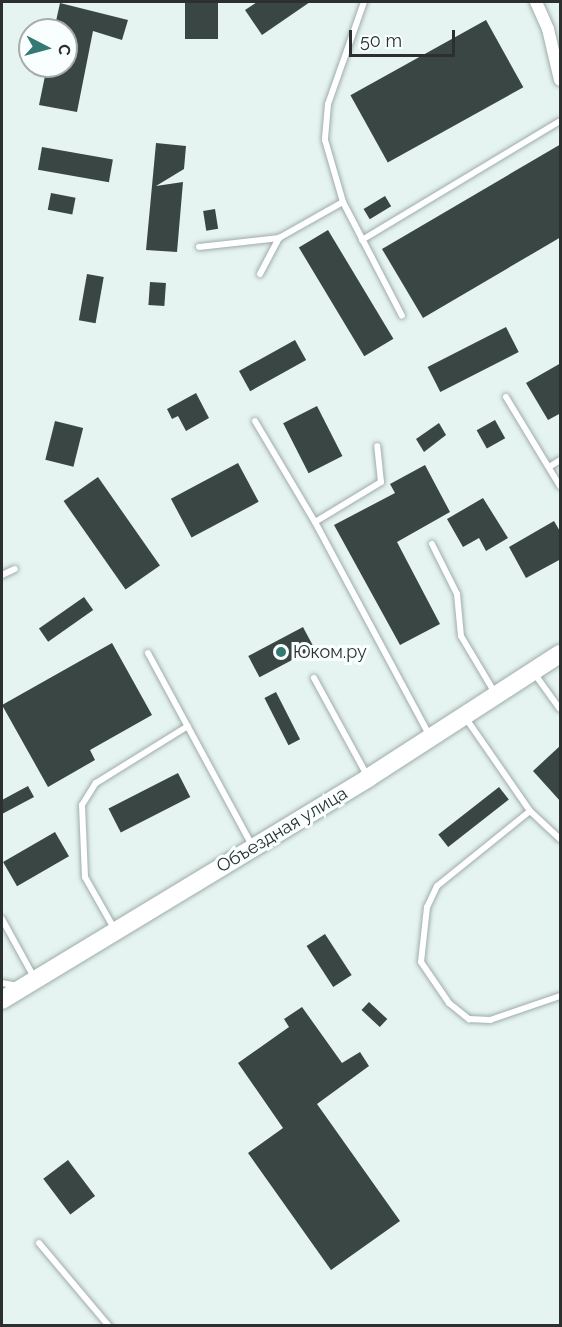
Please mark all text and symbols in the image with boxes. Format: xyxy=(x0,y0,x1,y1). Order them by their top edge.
north arrow xyxy=(18,18,78,78)
scale bar xyxy=(352,18,458,56)
text: 50 m xyxy=(360,30,402,51)
text: С xyxy=(54,43,74,56)
place label: Юком.ру xyxy=(293,641,367,663)
marker: Юком.ру xyxy=(274,645,288,659)
street label: Объездная улица xyxy=(213,782,351,878)

